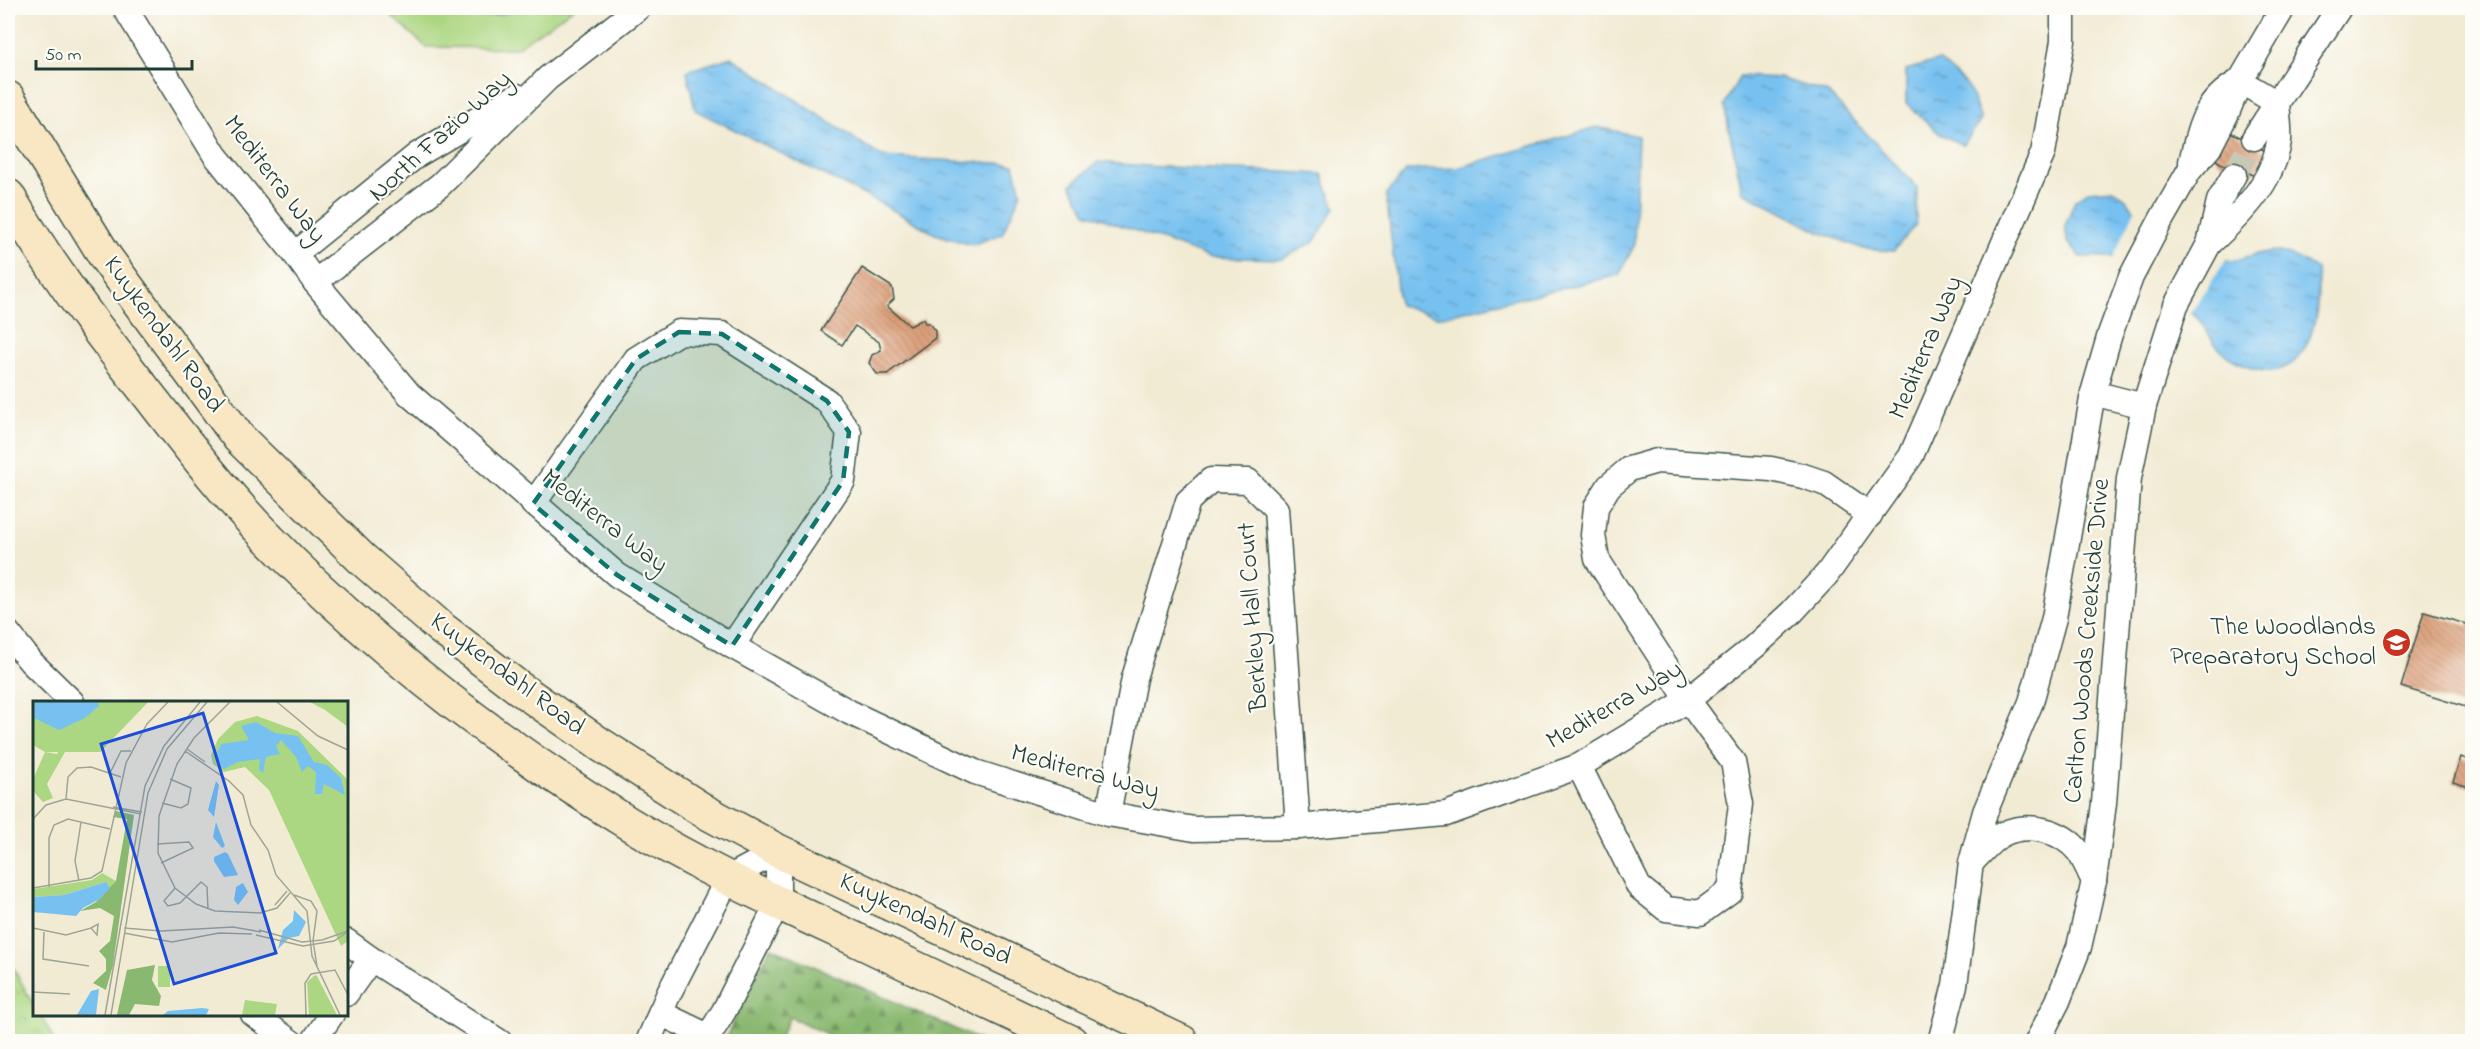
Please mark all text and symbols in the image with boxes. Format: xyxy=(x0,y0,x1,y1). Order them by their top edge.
scale bar xyxy=(36,33,192,71)
text: 50 m xyxy=(45,43,82,69)
street label: North Fazio Way xyxy=(361,62,521,212)
street label: Mediterra Way xyxy=(213,108,335,252)
street label: Kuykendahl Road xyxy=(93,249,233,422)
street label: Mediterra Way xyxy=(1880,270,1974,426)
street label: Mediterra Way xyxy=(532,460,676,584)
street label: Carlton Woods Creekside Drive xyxy=(2055,477,2121,805)
street label: Berkley Hall Court xyxy=(1228,521,1280,714)
street label: Kuykendahl Road xyxy=(421,604,593,746)
place label: The Woodlands Preparatory School xyxy=(2170,609,2376,677)
school or university icon: The Woodlands Preparatory School xyxy=(2381,627,2413,659)
street label: Mediterra Way xyxy=(1539,651,1691,761)
inset map xyxy=(33,701,348,1016)
street label: Mediterra Way xyxy=(1006,735,1164,811)
street label: Kuykendahl Road xyxy=(833,863,1018,977)

